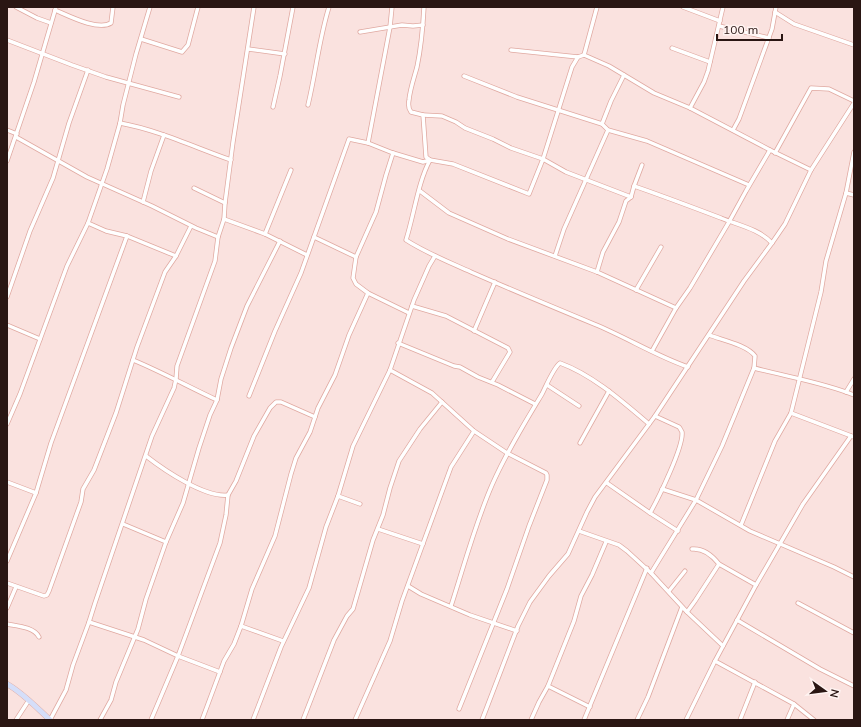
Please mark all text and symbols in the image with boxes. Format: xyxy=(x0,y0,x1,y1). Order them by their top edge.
scale bar xyxy=(717,16,782,42)
text: 100 m xyxy=(723,22,758,37)
north arrow xyxy=(805,671,845,711)
text: N xyxy=(827,688,843,699)

